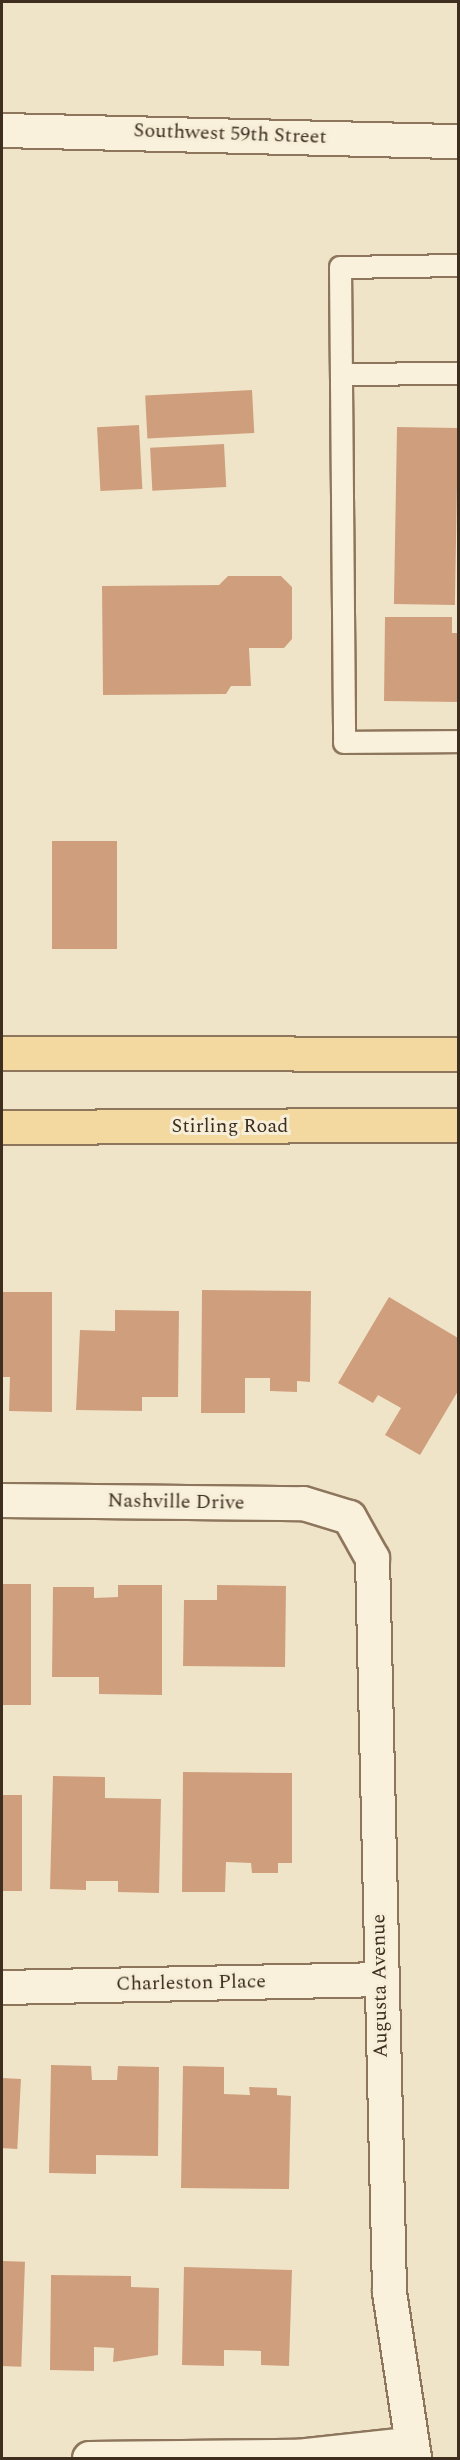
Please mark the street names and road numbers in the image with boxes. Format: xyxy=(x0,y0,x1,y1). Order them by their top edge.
street label: Southwest 59th Street xyxy=(133,119,327,149)
street label: Stirling Road xyxy=(172,1114,288,1138)
street label: Nashville Drive xyxy=(107,1489,245,1515)
street label: Augusta Avenue xyxy=(367,1914,393,2058)
street label: Charleston Place xyxy=(116,1970,266,1996)

